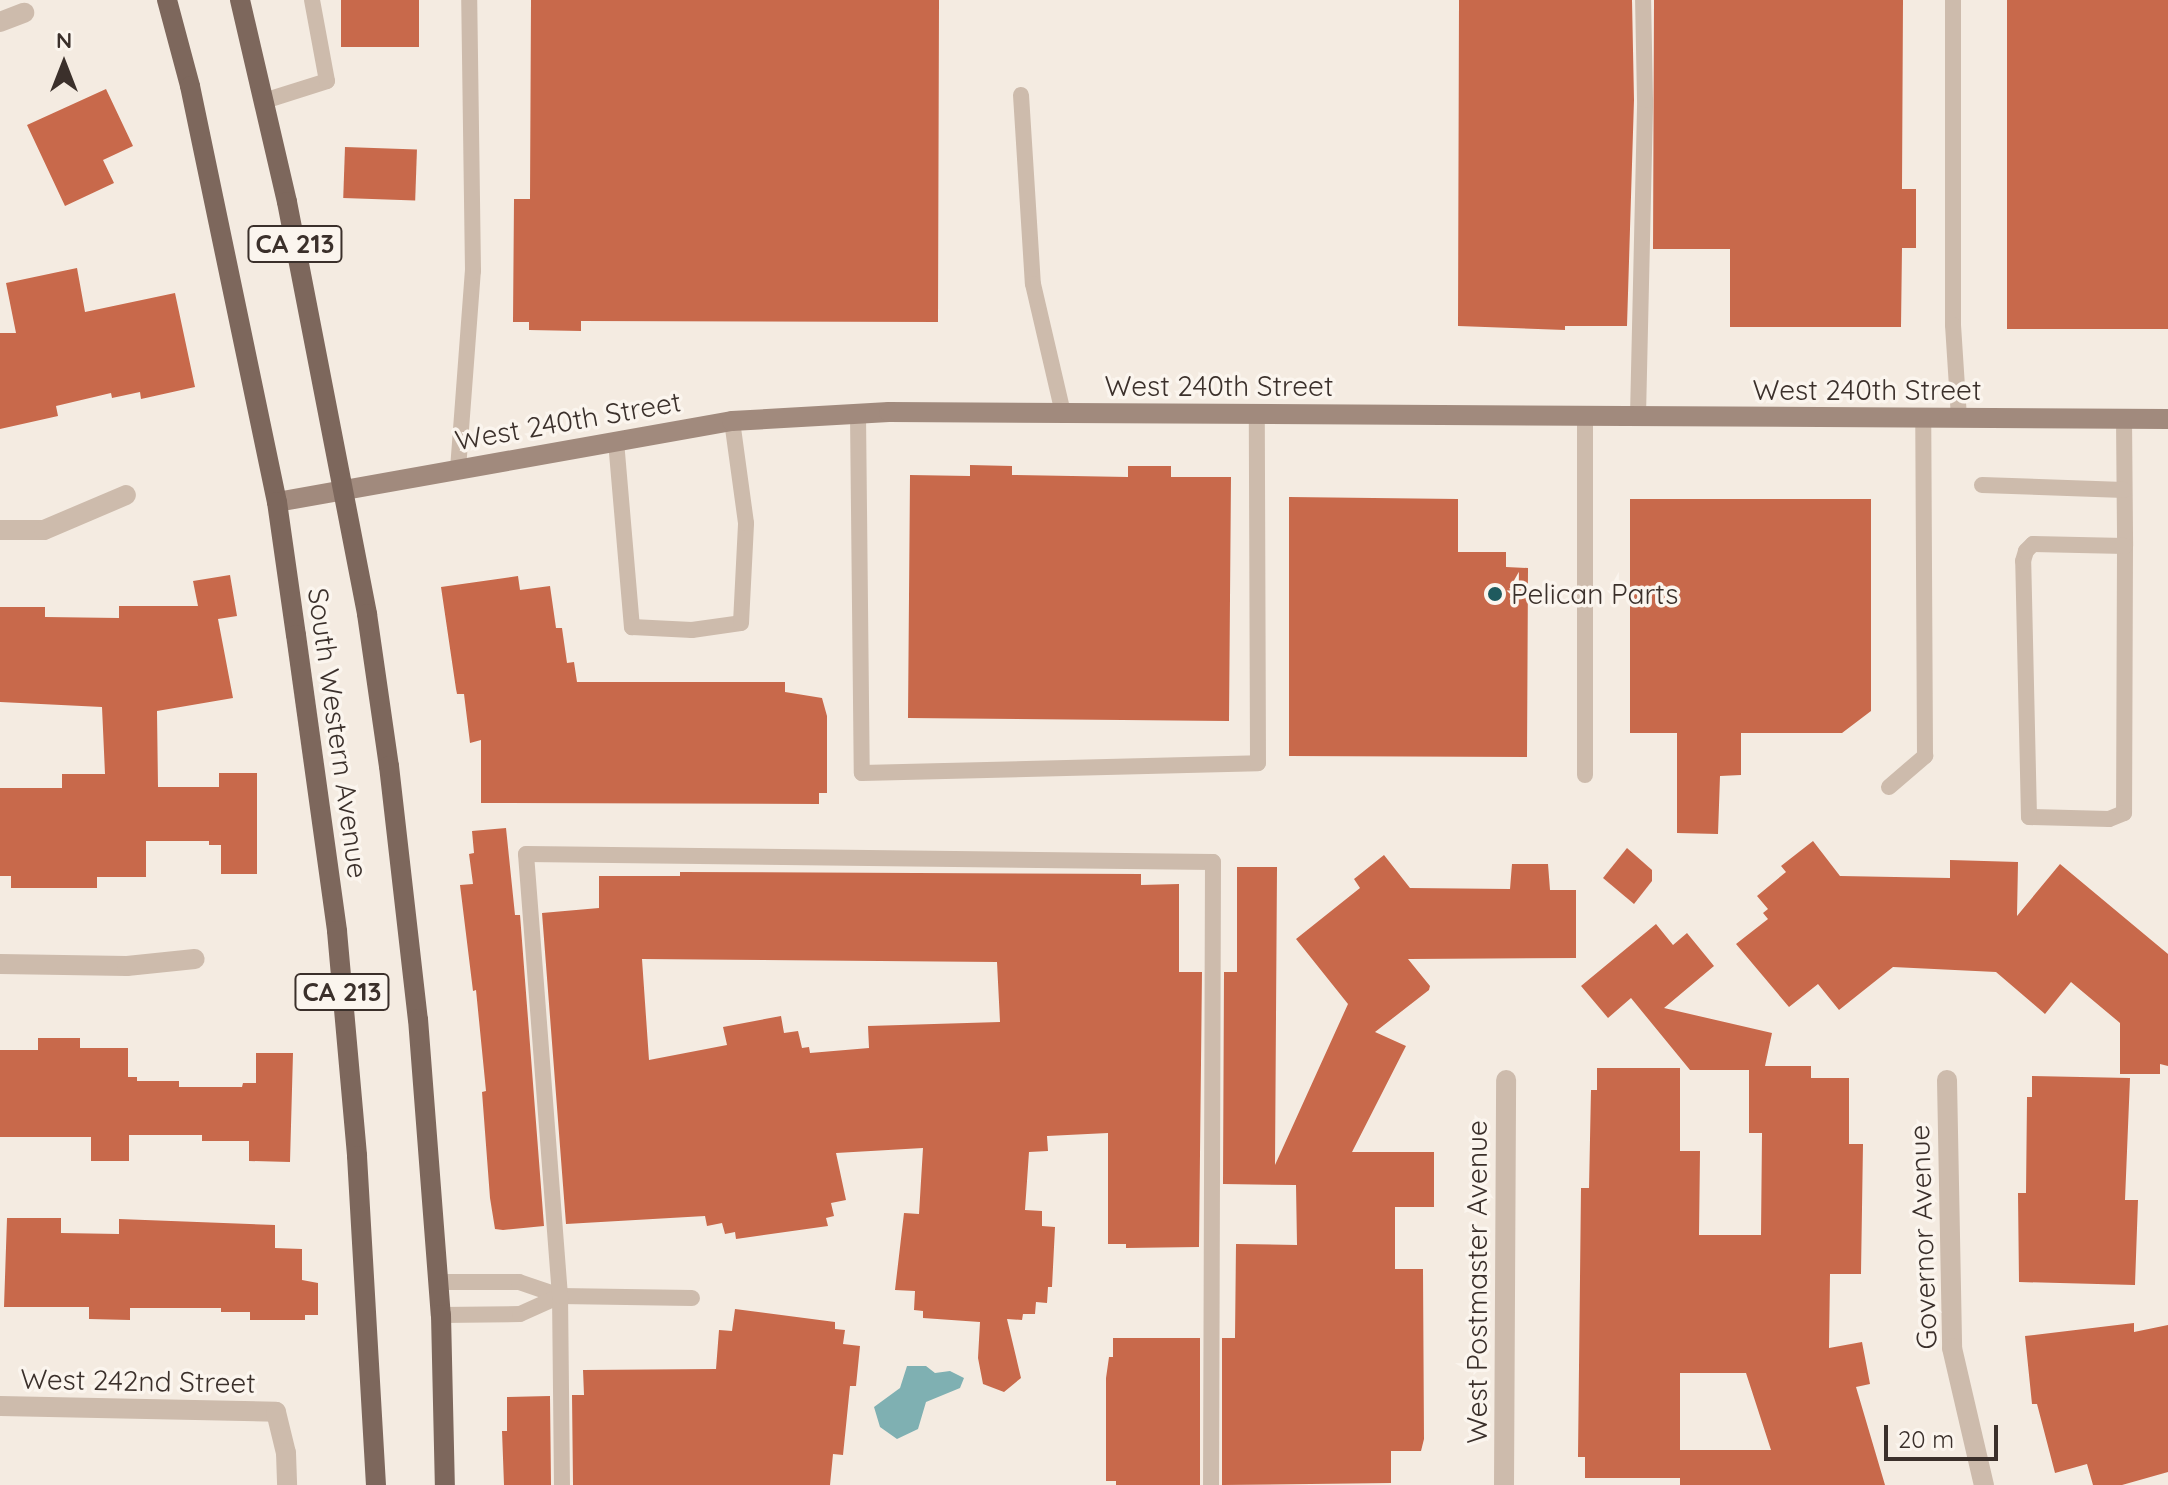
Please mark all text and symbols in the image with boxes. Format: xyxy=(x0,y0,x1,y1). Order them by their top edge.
north arrow xyxy=(24,24,104,104)
text: N xyxy=(56,26,72,54)
road number: CA 213 xyxy=(247,222,343,266)
street label: West 240th Street xyxy=(1105,369,1333,403)
street label: West 240th Street xyxy=(1753,373,1981,407)
street label: West 240th Street xyxy=(452,385,684,457)
place label: Pelican Parts xyxy=(1511,577,1678,611)
marker: Pelican Parts xyxy=(1486,585,1504,603)
street label: South Western Avenue xyxy=(301,586,375,880)
road number: CA 213 xyxy=(294,970,390,1014)
street label: West Postmaster Avenue xyxy=(1460,1120,1494,1444)
street label: Governor Avenue xyxy=(1902,1124,1944,1350)
street label: West 242nd Street xyxy=(20,1362,256,1400)
scale bar xyxy=(1888,1409,2002,1459)
text: 20 m xyxy=(1898,1424,1954,1454)

